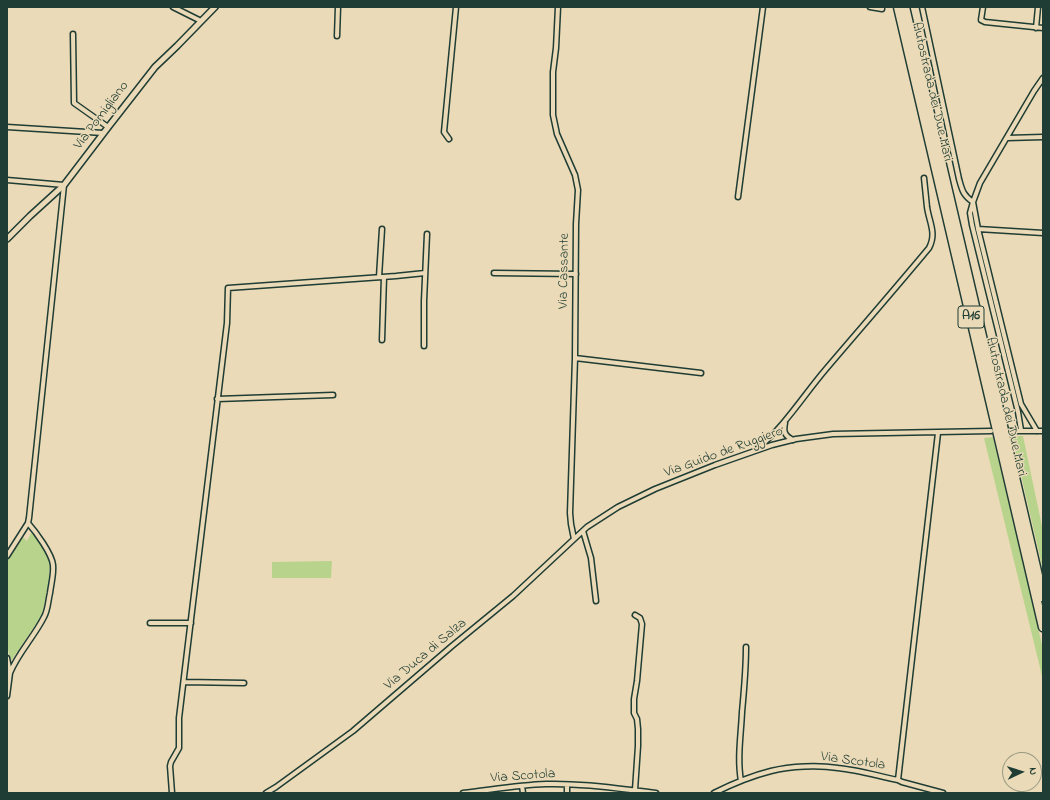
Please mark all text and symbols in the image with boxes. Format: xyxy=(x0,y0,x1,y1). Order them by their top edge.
street label: Autostrada dei Due Mari xyxy=(907,21,955,163)
street label: Via Pomigliano xyxy=(71,79,133,153)
street label: Via Cassante xyxy=(556,233,574,309)
road number: A16 xyxy=(958,306,984,328)
street label: Autostrada dei Due Mari xyxy=(981,336,1029,478)
street label: Via Guido de Ruggiero xyxy=(662,424,786,482)
street label: Via Duca di Salza xyxy=(381,616,471,694)
street label: Via Scotola xyxy=(820,749,886,775)
north arrow xyxy=(1002,752,1042,792)
street label: Via Scotola xyxy=(490,766,556,788)
text: N xyxy=(1025,767,1041,776)

